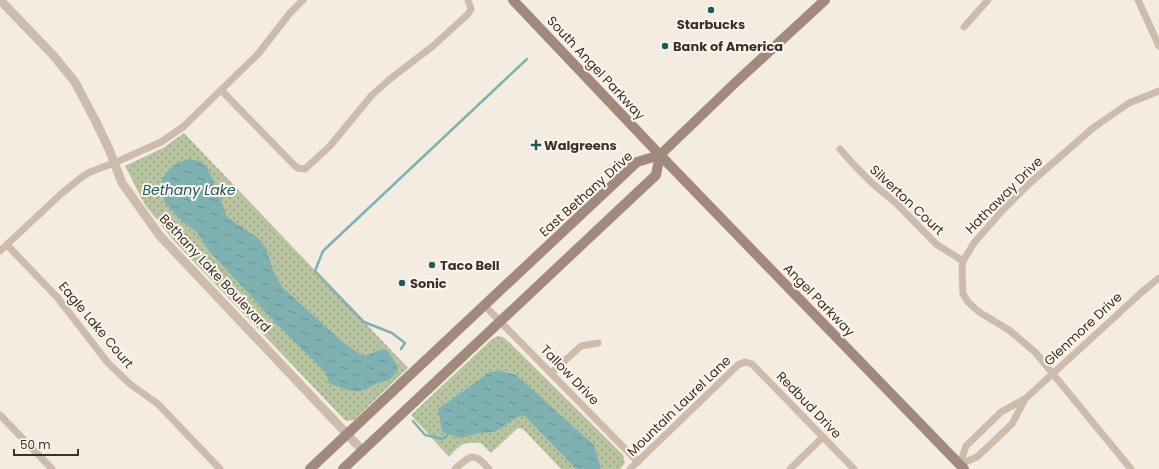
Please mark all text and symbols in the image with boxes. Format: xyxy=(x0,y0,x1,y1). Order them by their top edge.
marker: Starbucks xyxy=(706,5,716,15)
street label: South Angel Parkway xyxy=(543,12,650,125)
place label: Starbucks xyxy=(677,15,745,34)
place label: Bank of America xyxy=(673,37,783,56)
marker: Bank of America xyxy=(660,41,670,51)
place label: Walgreens xyxy=(544,136,617,155)
marker: Walgreens xyxy=(531,140,541,150)
street label: East Bethany Drive xyxy=(535,147,637,241)
street label: Hathaway Drive xyxy=(961,152,1047,238)
street label: Silverton Court xyxy=(866,161,949,240)
water label: Bethany Lake xyxy=(142,180,236,200)
street label: Bethany Lake Boulevard xyxy=(155,210,275,336)
place label: Taco Bell xyxy=(440,256,500,275)
street label: Angel Parkway xyxy=(779,259,859,341)
marker: Taco Bell xyxy=(427,260,437,270)
place label: Sonic xyxy=(410,274,447,293)
street label: Eagle Lake Court xyxy=(54,278,138,373)
marker: Sonic xyxy=(397,278,407,288)
street label: Glenmore Drive xyxy=(1040,288,1126,370)
street label: Tallow Drive xyxy=(536,341,604,409)
street label: Mountain Laurel Lane xyxy=(623,351,735,461)
street label: Redbud Drive xyxy=(772,367,846,443)
scale bar xyxy=(14,431,78,457)
text: 50 m xyxy=(20,436,51,453)

